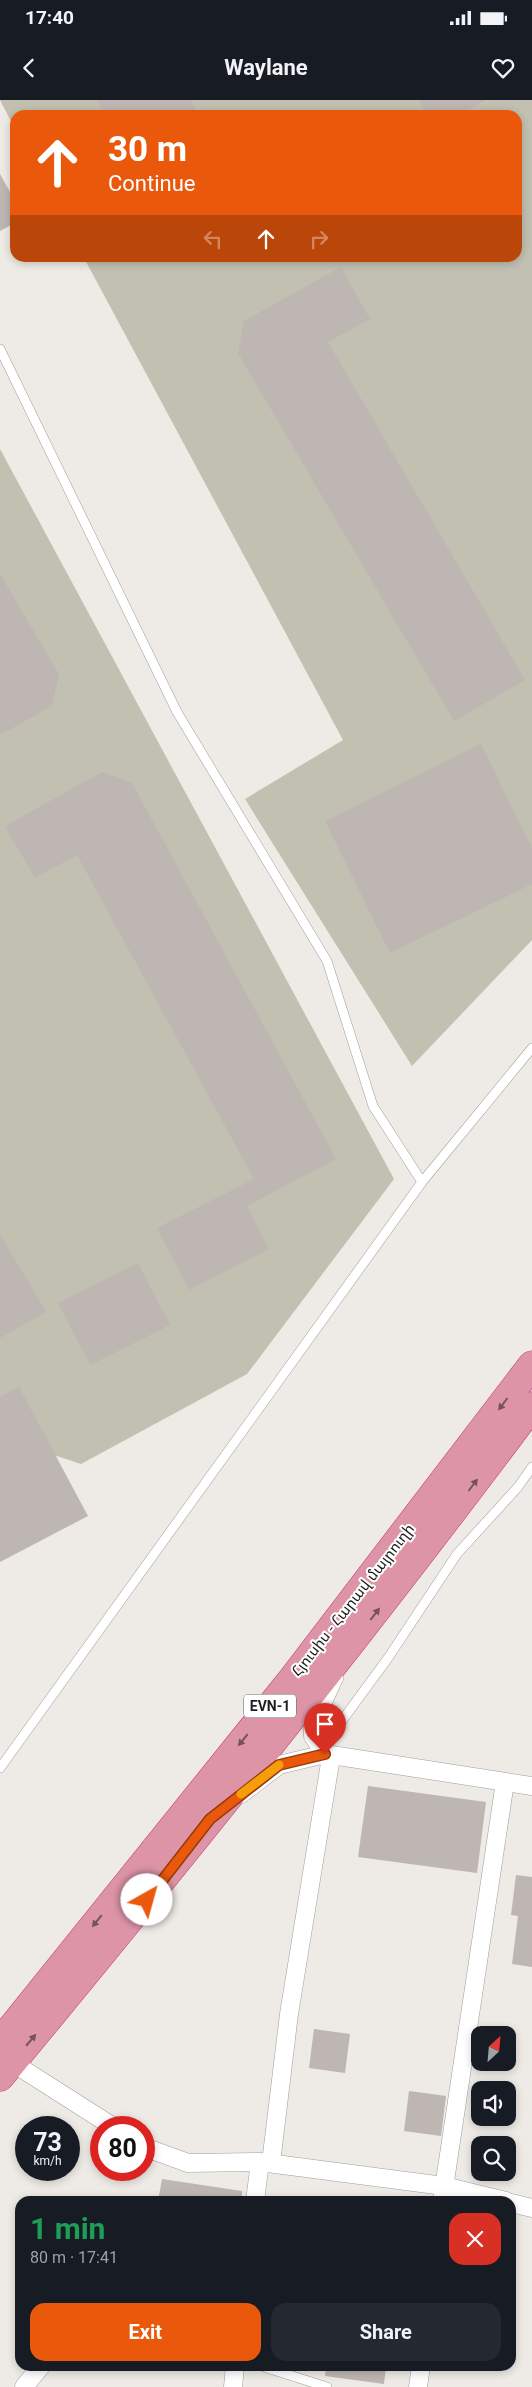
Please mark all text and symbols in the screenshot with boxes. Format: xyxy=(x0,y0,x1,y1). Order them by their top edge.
text: 17:40 xyxy=(25,6,74,29)
icon: back xyxy=(15,54,43,82)
icon: heart xyxy=(489,54,517,82)
text: Waylane xyxy=(224,55,308,80)
text: 30 m xyxy=(108,129,187,170)
icon: ahead xyxy=(25,130,90,195)
text: Continue xyxy=(108,171,196,196)
icon: left xyxy=(199,225,227,253)
icon: ahead xyxy=(252,225,280,253)
icon: right xyxy=(305,225,333,253)
one-way arrow xyxy=(498,1397,508,1411)
one-way arrow xyxy=(468,1479,479,1492)
street label: Հյուսիս - Հարավ մայրուղի xyxy=(288,1520,418,1680)
one-way arrow xyxy=(370,1607,380,1621)
road number: EVN-1 xyxy=(244,1694,296,1718)
pin xyxy=(304,1703,346,1754)
icon: arrive xyxy=(311,1710,339,1738)
one-way arrow xyxy=(237,1733,248,1746)
position arrow xyxy=(120,1873,172,1925)
one-way arrow xyxy=(92,1914,103,1927)
north arrow xyxy=(471,2026,516,2071)
map controls xyxy=(471,2026,516,2181)
one-way arrow xyxy=(26,2034,37,2047)
button: sound xyxy=(471,2081,516,2126)
speed limit sign: 80 xyxy=(90,2116,155,2181)
text: 73 xyxy=(33,2128,62,2157)
button: search xyxy=(471,2136,516,2181)
text: km/h xyxy=(33,2154,62,2168)
text: 1 min xyxy=(30,2211,105,2246)
button: close xyxy=(449,2213,501,2265)
text: 80 m · 17:41 xyxy=(30,2248,118,2267)
button: Exit xyxy=(30,2303,261,2361)
button: Share xyxy=(271,2303,501,2361)

